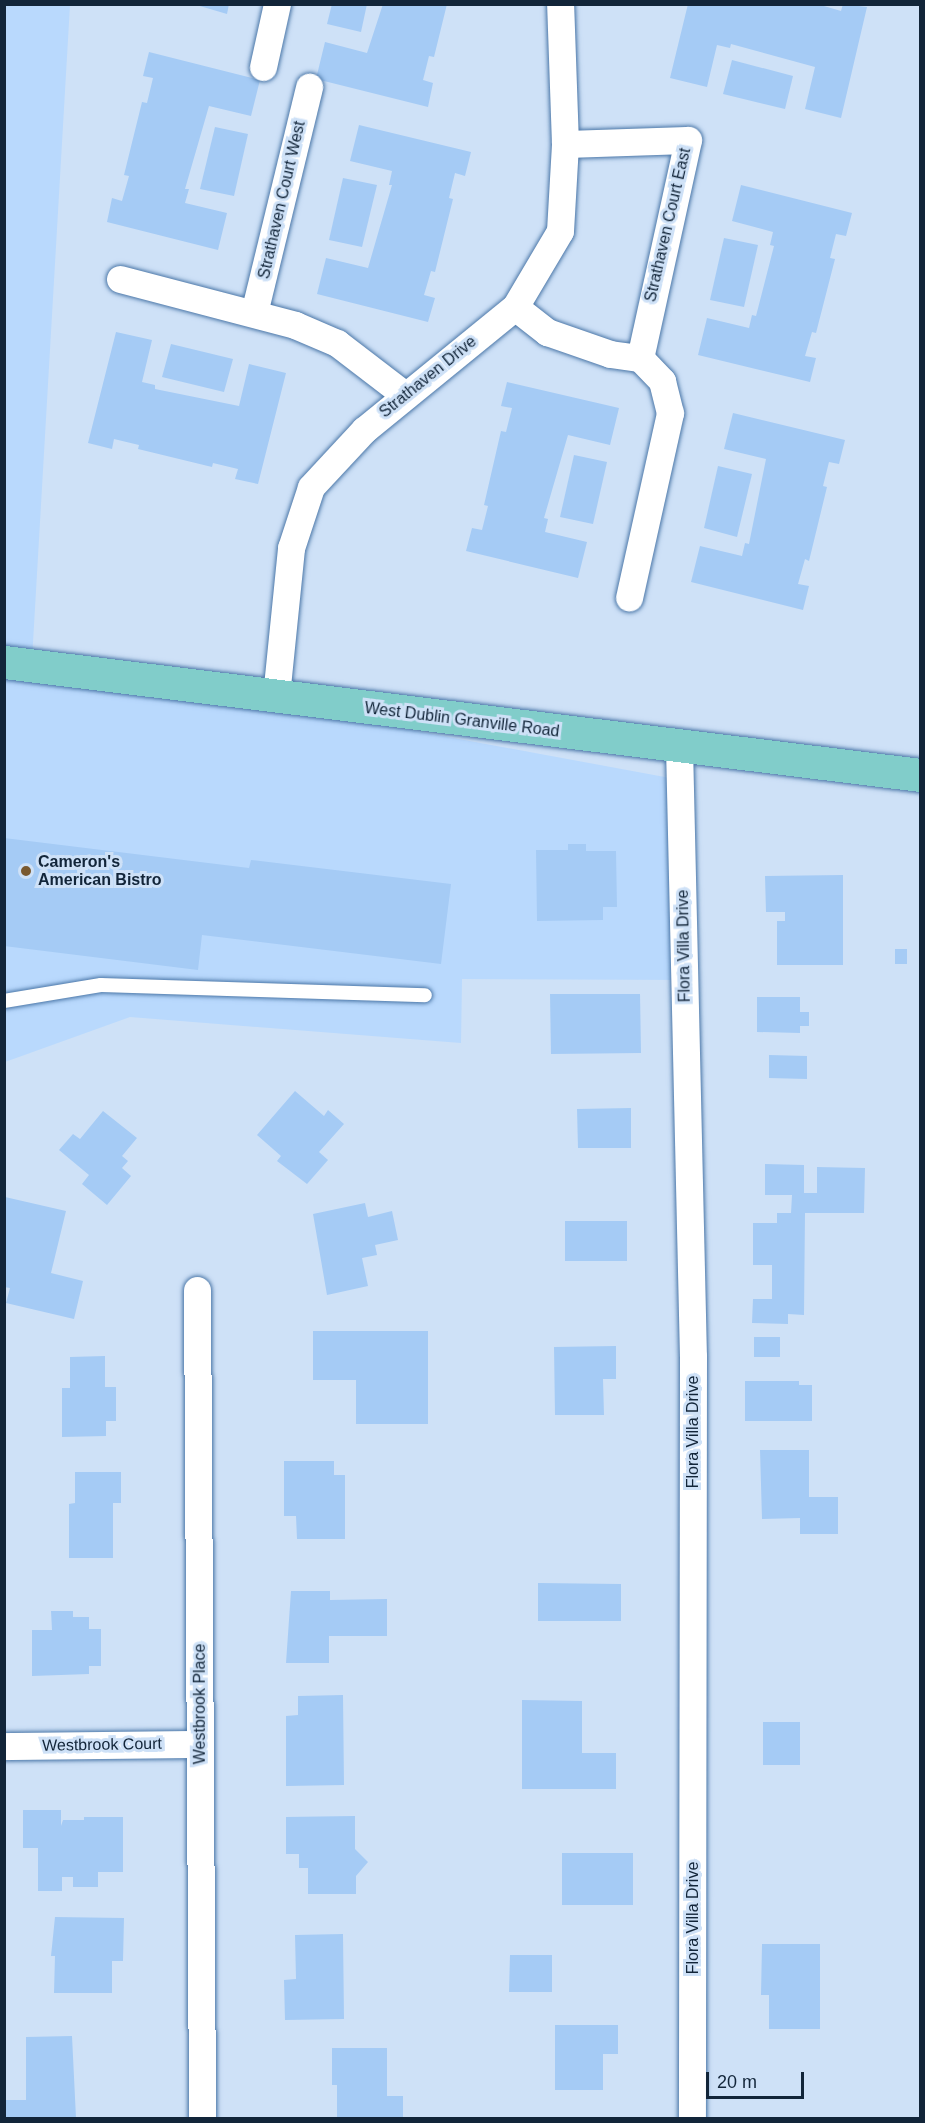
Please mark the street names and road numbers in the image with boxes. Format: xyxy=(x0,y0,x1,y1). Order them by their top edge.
street label: Strathaven Court West xyxy=(254,119,310,281)
street label: Strathaven Court East xyxy=(641,146,695,304)
street label: Strathaven Drive xyxy=(376,332,480,422)
street label: West Dublin Granville Road xyxy=(363,699,561,741)
street label: Flora Villa Drive xyxy=(673,890,695,1002)
street label: Flora Villa Drive xyxy=(683,1376,703,1488)
street label: Westbrook Place xyxy=(190,1644,210,1764)
street label: Westbrook Court xyxy=(42,1734,162,1756)
street label: Flora Villa Drive xyxy=(683,1862,703,1974)

